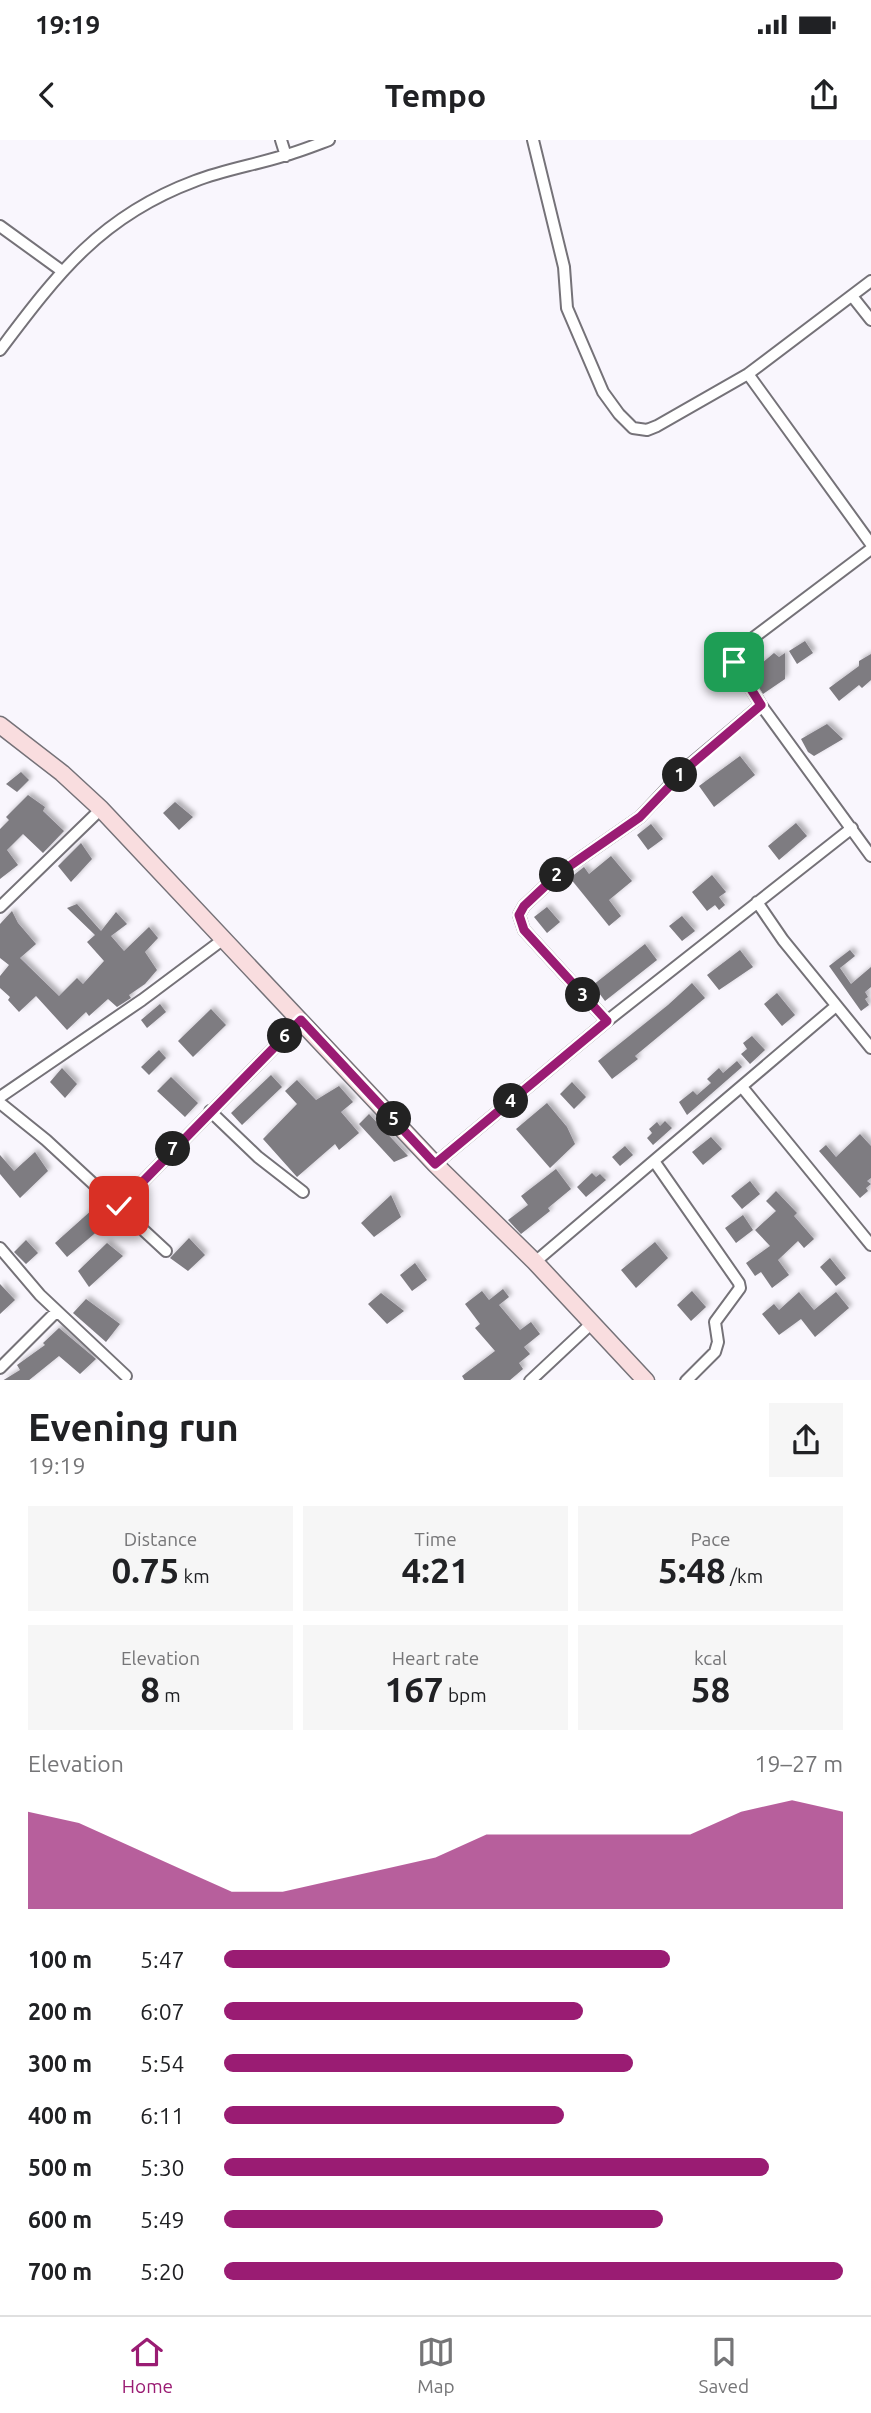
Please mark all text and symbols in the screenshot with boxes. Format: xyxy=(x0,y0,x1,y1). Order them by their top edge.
text: 19:19 xyxy=(35,10,100,39)
icon: back xyxy=(28,76,66,114)
icon: share xyxy=(805,76,843,114)
text: Tempo xyxy=(385,77,486,113)
pin xyxy=(704,632,764,692)
icon: arrive xyxy=(715,643,753,681)
pin: 1 xyxy=(662,758,698,792)
text: 1 xyxy=(674,763,685,785)
pin: 2 xyxy=(540,858,574,892)
text: 2 xyxy=(551,863,562,885)
pin: 3 xyxy=(566,978,600,1012)
text: 3 xyxy=(577,983,588,1005)
pin: 6 xyxy=(268,1018,302,1054)
text: 6 xyxy=(279,1024,290,1046)
pin: 4 xyxy=(494,1084,528,1118)
text: 4 xyxy=(505,1089,516,1111)
pin: 5 xyxy=(376,1102,412,1136)
text: 5 xyxy=(388,1107,399,1129)
pin: 7 xyxy=(156,1132,190,1166)
text: 7 xyxy=(167,1137,178,1159)
pin xyxy=(89,1176,149,1236)
icon: check xyxy=(100,1187,138,1225)
button: share xyxy=(769,1403,843,1477)
text: Evening run xyxy=(28,1406,239,1448)
text: 19:19 xyxy=(28,1453,86,1478)
text: Distance xyxy=(124,1528,197,1550)
text: Time xyxy=(414,1528,457,1550)
text: Pace xyxy=(690,1528,731,1550)
text: 0.75 xyxy=(111,1550,179,1590)
text: 4:21 xyxy=(402,1550,469,1590)
text: 5:48 xyxy=(658,1550,726,1590)
text: km xyxy=(179,1565,210,1587)
text: /km xyxy=(726,1565,763,1587)
text: Elevation xyxy=(121,1647,200,1669)
text: Heart rate xyxy=(392,1647,479,1669)
text: kcal xyxy=(694,1647,727,1669)
text: 8 xyxy=(140,1669,160,1709)
text: 167 xyxy=(384,1669,444,1709)
text: 58 xyxy=(691,1669,730,1709)
text: m xyxy=(160,1684,181,1706)
text: bpm xyxy=(444,1684,487,1706)
text: Elevation xyxy=(28,1751,124,1776)
text: 19–27 m xyxy=(755,1751,843,1776)
text: 100 m xyxy=(28,1947,92,1972)
text: 5:47 xyxy=(140,1947,185,1972)
text: 200 m xyxy=(28,1999,92,2024)
text: 6:07 xyxy=(140,1999,185,2024)
text: 300 m xyxy=(28,2051,92,2076)
text: 5:54 xyxy=(140,2051,185,2076)
text: 400 m xyxy=(28,2103,92,2128)
text: 6:11 xyxy=(140,2103,185,2128)
text: 500 m xyxy=(28,2155,92,2180)
text: 5:30 xyxy=(140,2155,185,2180)
text: 600 m xyxy=(28,2207,92,2232)
text: 5:49 xyxy=(140,2207,185,2232)
text: 700 m xyxy=(28,2259,92,2284)
text: 5:20 xyxy=(140,2259,185,2284)
tab: Home xyxy=(122,2333,173,2397)
tab: Map xyxy=(417,2333,455,2397)
tab: Saved xyxy=(699,2333,749,2397)

